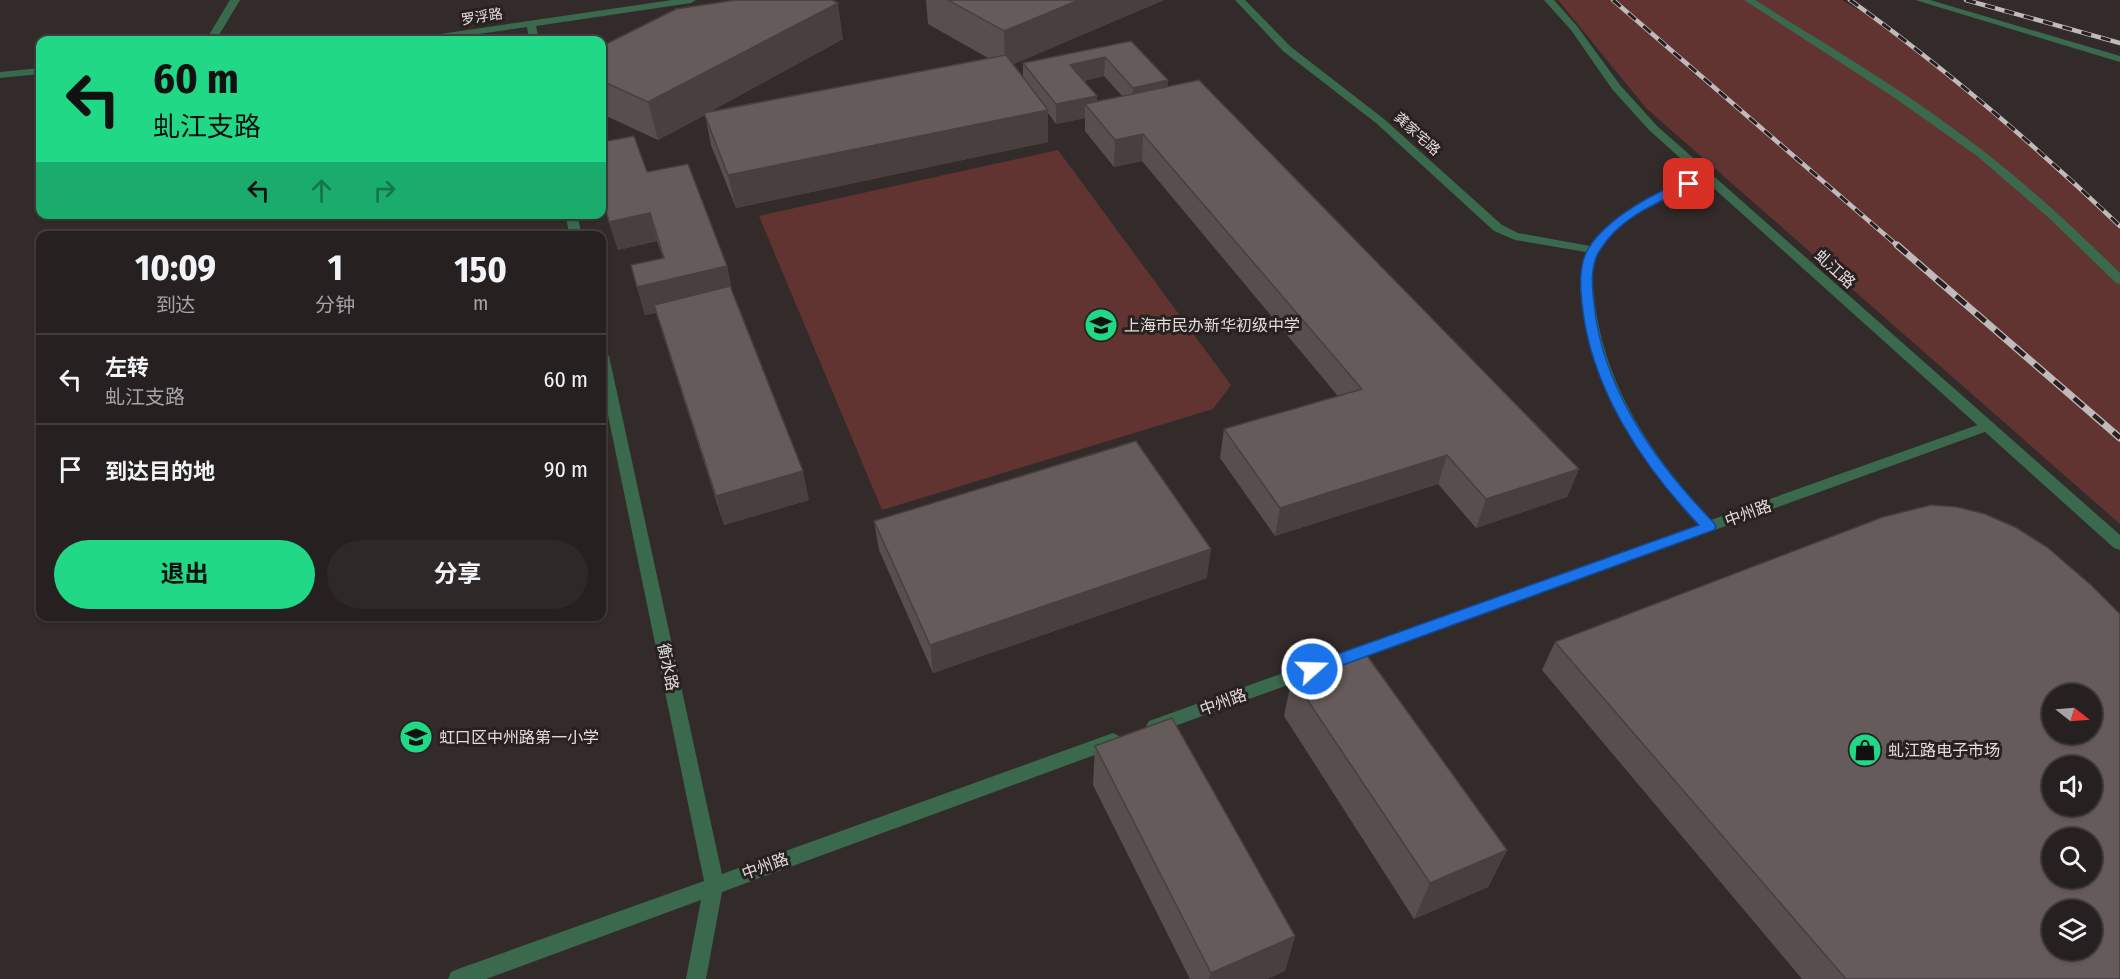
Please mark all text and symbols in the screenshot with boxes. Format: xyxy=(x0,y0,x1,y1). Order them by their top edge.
street label: 罗浮路 xyxy=(460,5,504,29)
text: 60 m xyxy=(153,54,239,104)
icon: left xyxy=(54,60,132,138)
street label: 龚家宅路 xyxy=(1391,109,1443,159)
text: 虬江支路 xyxy=(153,111,261,143)
pin xyxy=(1663,158,1714,209)
icon: arrive xyxy=(1672,167,1705,200)
icon: left xyxy=(242,174,275,207)
icon: ahead xyxy=(305,174,338,207)
icon: right xyxy=(368,174,401,207)
text: 10:09 xyxy=(135,246,216,290)
text: 1 xyxy=(328,246,343,290)
street label: 虬江路 xyxy=(1811,246,1859,292)
text: 150 xyxy=(454,248,507,292)
text: m xyxy=(473,291,488,315)
text: 到达 xyxy=(156,293,196,317)
text: 分钟 xyxy=(315,293,355,317)
school or university icon: 上海市民办新华初级中学 xyxy=(1083,307,1119,343)
place label: 上海市民办新华初级中学 xyxy=(1124,316,1300,335)
text: 左转 xyxy=(105,354,149,381)
icon: left xyxy=(54,363,87,396)
text: 60 m xyxy=(544,366,588,393)
text: 虬江支路 xyxy=(105,385,185,409)
icon: arrive xyxy=(54,453,87,486)
text: 90 m xyxy=(544,456,588,483)
text: 到达目的地 xyxy=(105,458,215,485)
street label: 中州路 xyxy=(1722,496,1774,530)
button: 退出 xyxy=(54,540,315,609)
button: 分享 xyxy=(327,540,588,609)
position arrow xyxy=(1280,637,1344,701)
street label: 衡水路 xyxy=(654,642,682,692)
north arrow xyxy=(2042,684,2102,744)
map controls xyxy=(2042,684,2102,960)
street label: 中州路 xyxy=(1197,685,1249,719)
school or university icon: 虹口区中州路第一小学 xyxy=(398,719,434,755)
place label: 虹口区中州路第一小学 xyxy=(439,728,599,747)
shop icon: 虬江路电子市场 xyxy=(1847,732,1883,768)
place label: 虬江路电子市场 xyxy=(1888,741,2000,760)
button: sound xyxy=(2042,756,2102,816)
button: search xyxy=(2042,828,2102,888)
street label: 中州路 xyxy=(739,849,791,883)
button: layers xyxy=(2042,900,2102,960)

